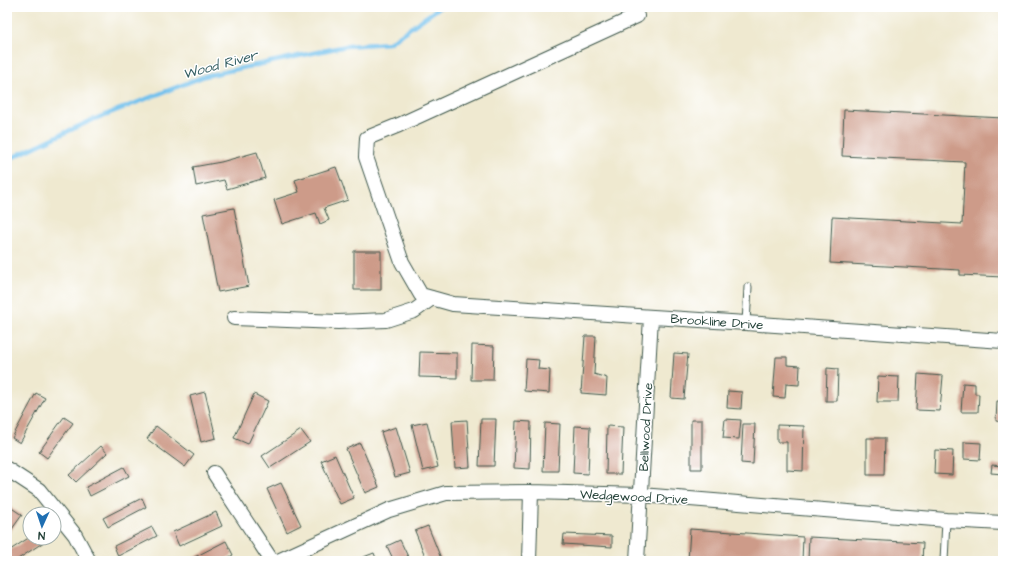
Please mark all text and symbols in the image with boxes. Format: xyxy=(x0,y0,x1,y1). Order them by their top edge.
water label: Wood River xyxy=(181,45,261,85)
street label: Brookline Drive xyxy=(670,310,764,334)
street label: Bellwood Drive xyxy=(635,382,657,472)
street label: Wedgewood Drive xyxy=(579,485,688,510)
north arrow xyxy=(22,506,62,546)
text: N xyxy=(38,528,45,543)

